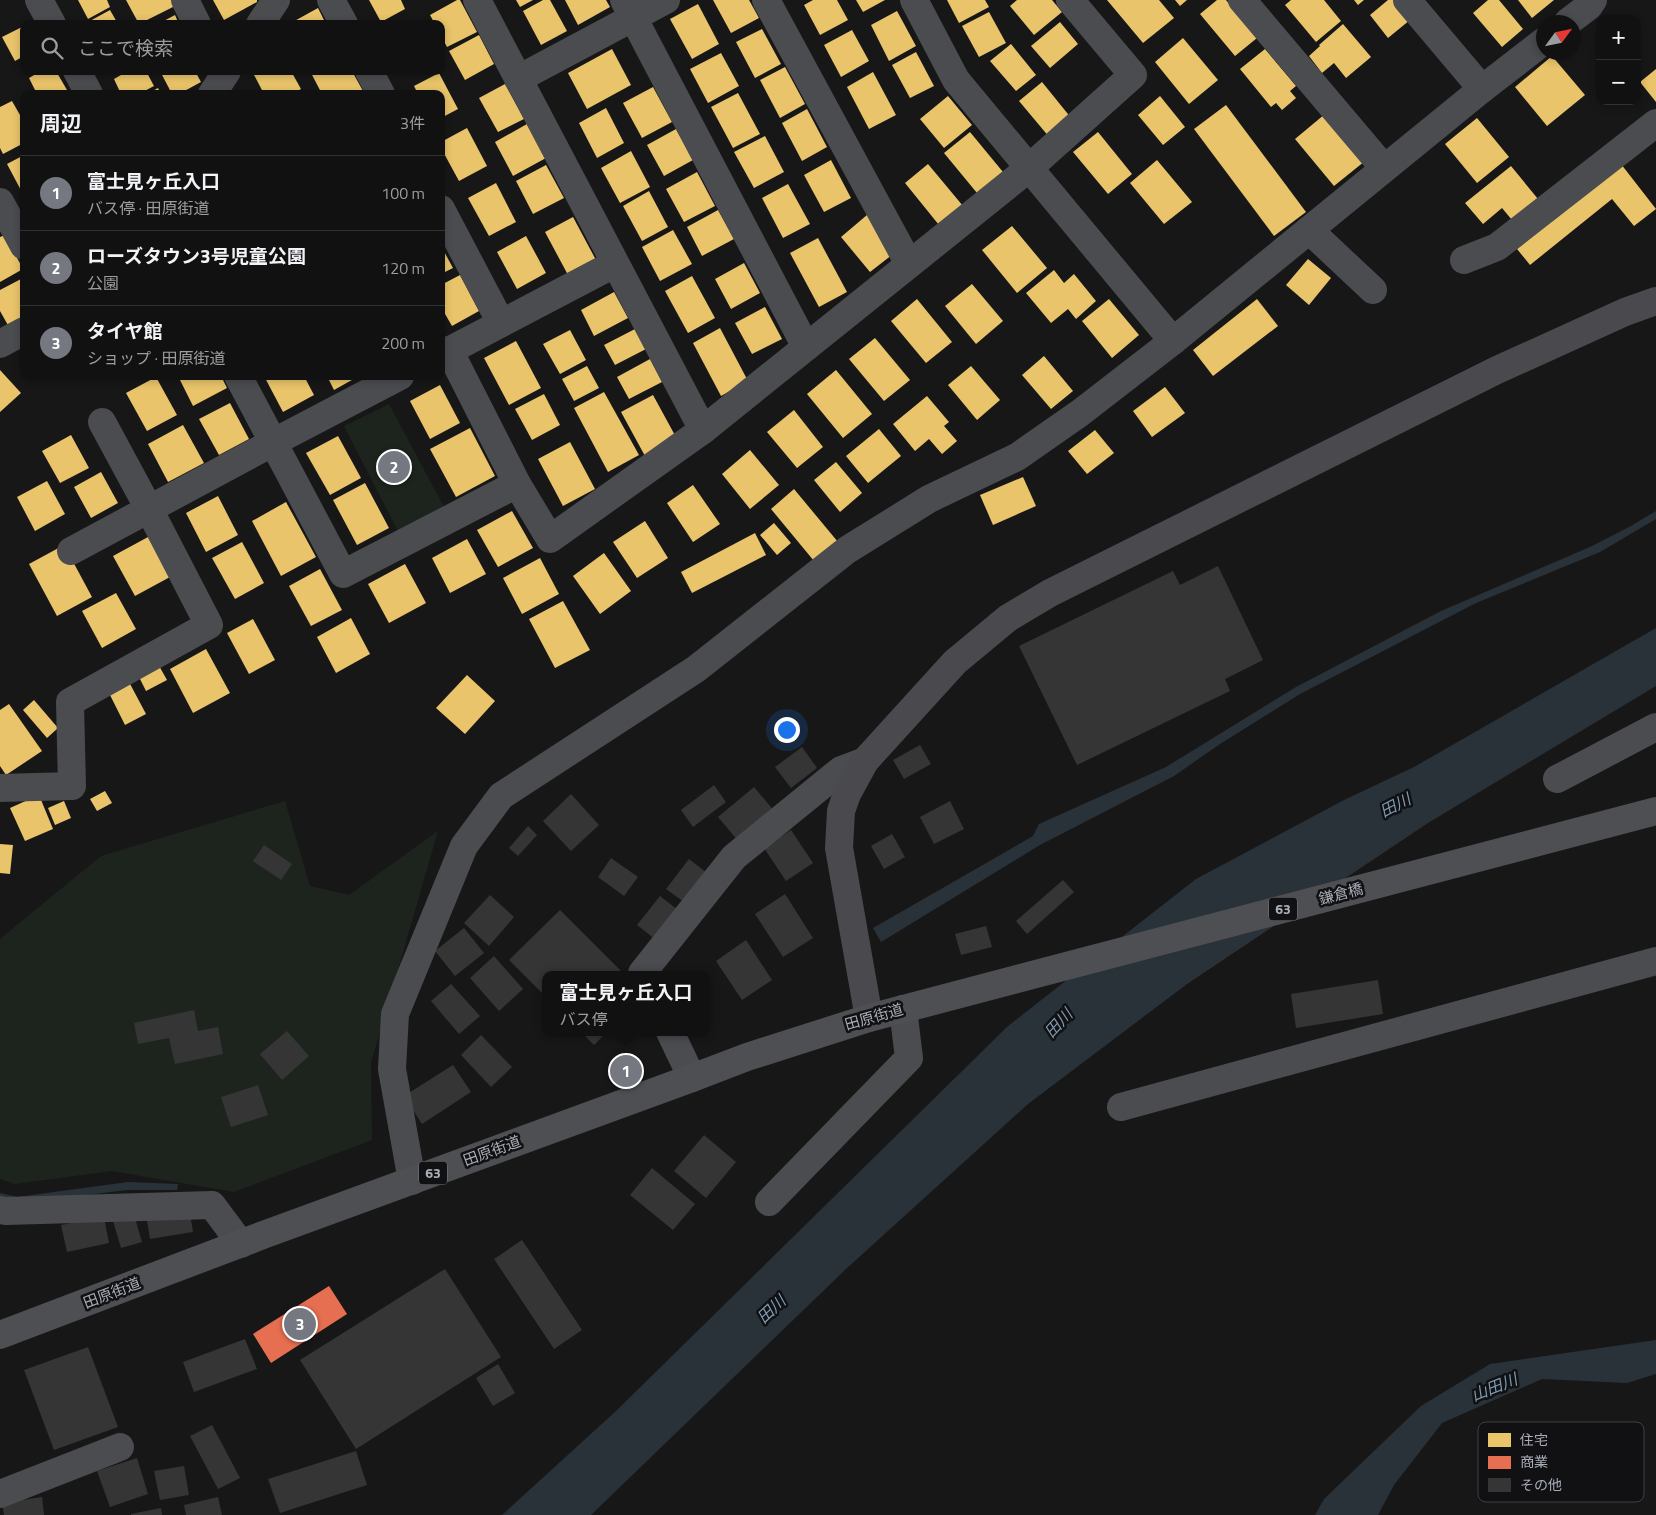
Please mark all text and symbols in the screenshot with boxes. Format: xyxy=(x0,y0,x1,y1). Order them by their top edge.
north arrow xyxy=(1536,15,1581,60)
map controls xyxy=(1596,15,1641,105)
button: + xyxy=(1596,15,1641,60)
search box xyxy=(20,20,445,75)
text: ここで検索 xyxy=(78,33,173,62)
icon: search xyxy=(38,34,66,62)
button: − xyxy=(1596,60,1641,105)
text: 周辺 xyxy=(40,107,82,139)
text: 3件 xyxy=(400,111,425,135)
text: 富士見ヶ丘入口 xyxy=(87,166,220,195)
text: 1 xyxy=(52,181,60,205)
text: 100 m xyxy=(381,181,425,205)
text: バス停 · 田原街道 xyxy=(87,196,210,220)
text: ローズタウン3号児童公園 xyxy=(87,241,306,270)
text: 2 xyxy=(52,256,60,280)
text: 120 m xyxy=(381,256,425,280)
text: 公園 xyxy=(87,271,119,295)
text: タイヤ館 xyxy=(87,316,162,345)
text: 3 xyxy=(52,331,60,355)
text: 200 m xyxy=(381,331,425,355)
text: ショップ · 田原街道 xyxy=(87,346,226,370)
pin: 2 xyxy=(378,448,410,486)
your location xyxy=(774,717,800,743)
water label: 田川 xyxy=(1375,786,1416,823)
street label: 鎌倉橋 xyxy=(1316,877,1366,910)
road number: 63 xyxy=(1269,898,1297,921)
popup xyxy=(542,971,710,1036)
text: 富士見ヶ丘入口 xyxy=(559,977,693,1006)
street label: 田原街道 xyxy=(842,997,906,1036)
water label: 田川 xyxy=(1038,1002,1079,1043)
text: バス停 xyxy=(559,1007,608,1031)
pin: 1 xyxy=(610,1052,642,1090)
street label: 田原街道 xyxy=(460,1129,524,1172)
road number: 63 xyxy=(419,1162,447,1184)
street label: 田原街道 xyxy=(80,1271,144,1314)
water label: 田川 xyxy=(751,1288,792,1329)
pin: 3 xyxy=(284,1305,316,1343)
water label: 山田川 xyxy=(1467,1366,1523,1407)
legend xyxy=(1478,1422,1644,1502)
text: 住宅 xyxy=(1520,1429,1548,1450)
text: 商業 xyxy=(1520,1451,1548,1472)
text: その他 xyxy=(1520,1474,1562,1495)

